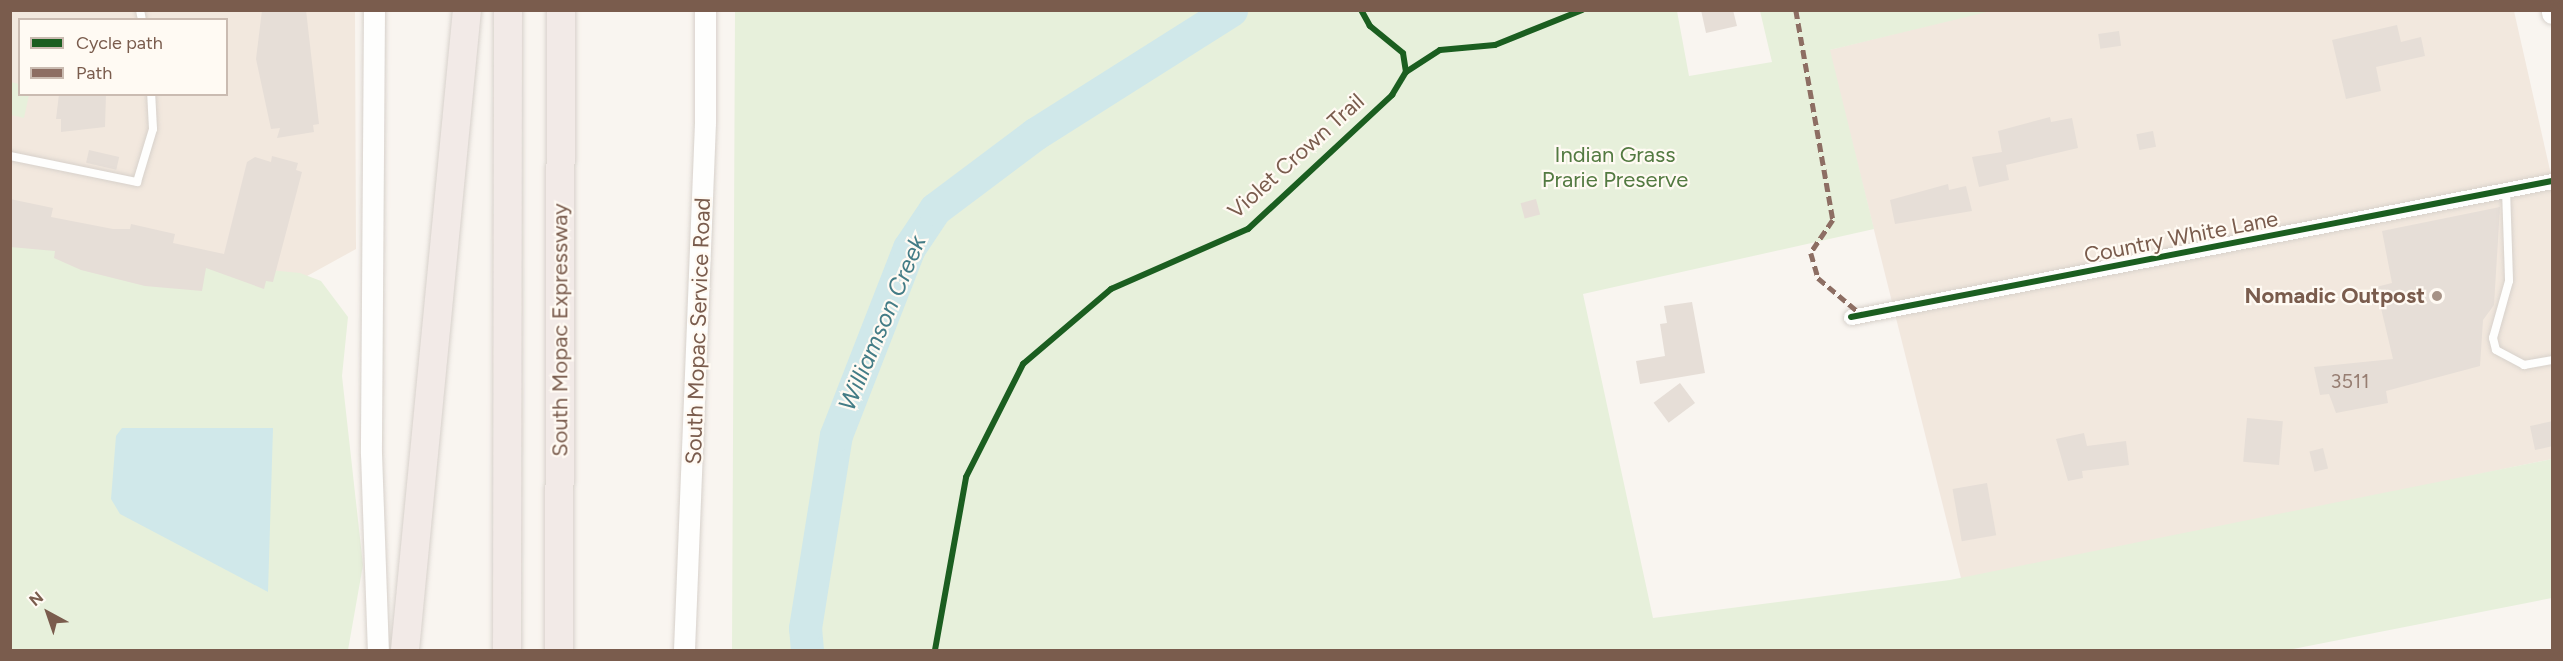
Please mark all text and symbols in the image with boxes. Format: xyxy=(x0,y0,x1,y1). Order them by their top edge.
legend xyxy=(18,18,228,96)
text: Cycle path xyxy=(76,32,163,54)
text: Path xyxy=(76,62,112,84)
street label: Violet Crown Trail xyxy=(1222,88,1370,224)
park label: Indian Grass Prarie Preserve xyxy=(1542,141,1688,192)
street label: South Mopac Service Road xyxy=(680,197,716,465)
street label: South Mopac Expressway xyxy=(547,203,573,457)
street label: Country White Lane xyxy=(2082,205,2280,269)
water label: Williamson Creek xyxy=(832,231,932,415)
place label: Nomadic Outpost xyxy=(2244,283,2425,309)
marker: Nomadic Outpost xyxy=(2430,289,2444,303)
house number: 3511 xyxy=(2331,369,2369,393)
north arrow xyxy=(18,583,78,643)
text: N xyxy=(25,588,47,610)

